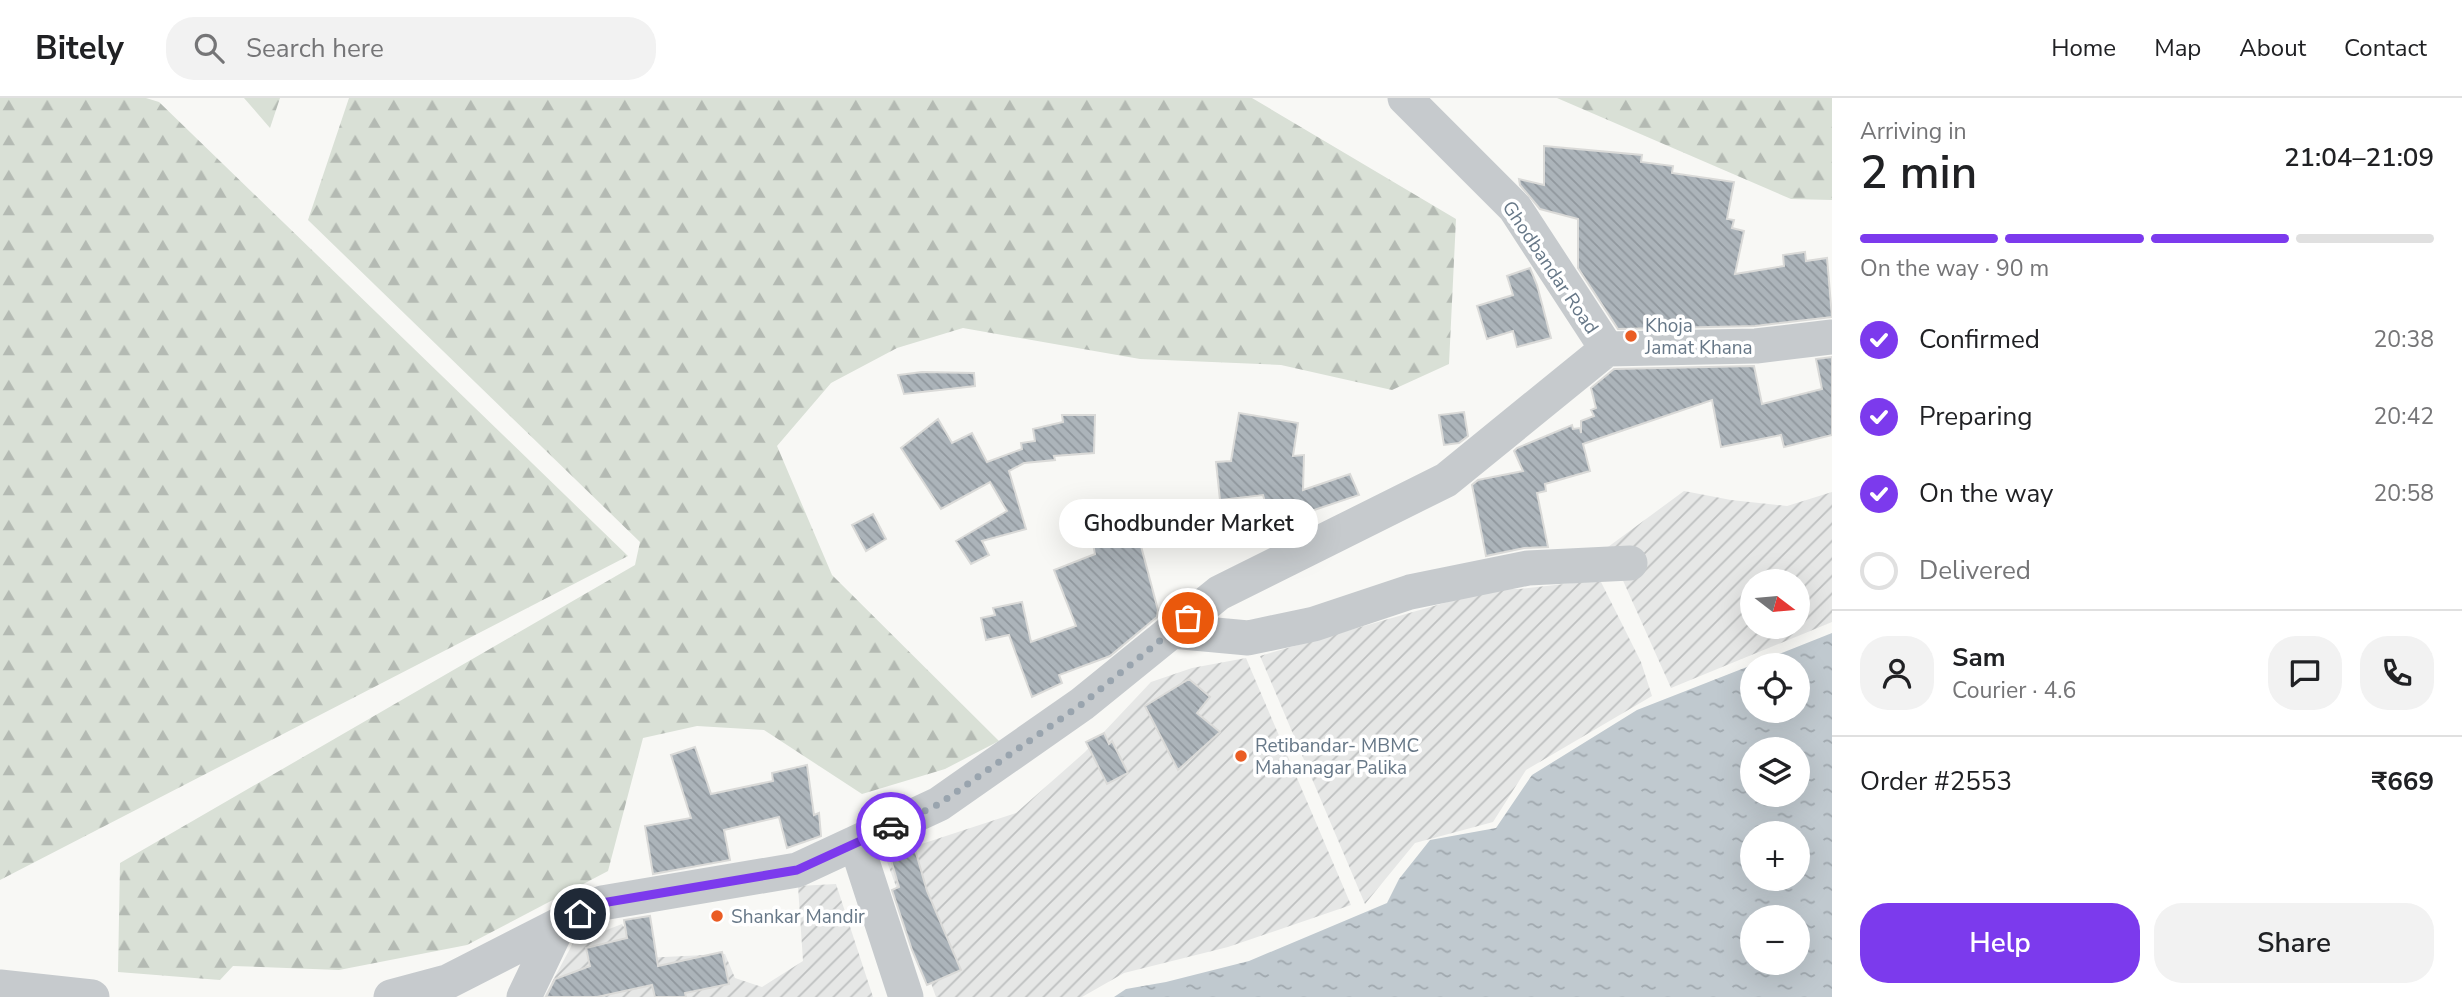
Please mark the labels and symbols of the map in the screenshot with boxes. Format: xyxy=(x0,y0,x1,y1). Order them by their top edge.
street label: Ghodbandar Road xyxy=(1496,196,1604,339)
place label: Khoja Jamat Khana xyxy=(1644,313,1753,361)
marker: Khoja Jamat Khana xyxy=(1623,328,1639,344)
callout: Ghodbunder Market xyxy=(1058,499,1318,548)
north arrow xyxy=(1740,569,1810,639)
pin xyxy=(1158,588,1218,648)
place label: Retibandar- MBMC Mahanagar Palika xyxy=(1255,733,1419,781)
marker: Retibandar- MBMC Mahanagar Palika xyxy=(1233,748,1249,764)
courier xyxy=(856,792,926,862)
pin xyxy=(550,884,610,944)
place label: Shankar Mandir xyxy=(731,904,865,930)
marker: Shankar Mandir xyxy=(709,908,725,924)

